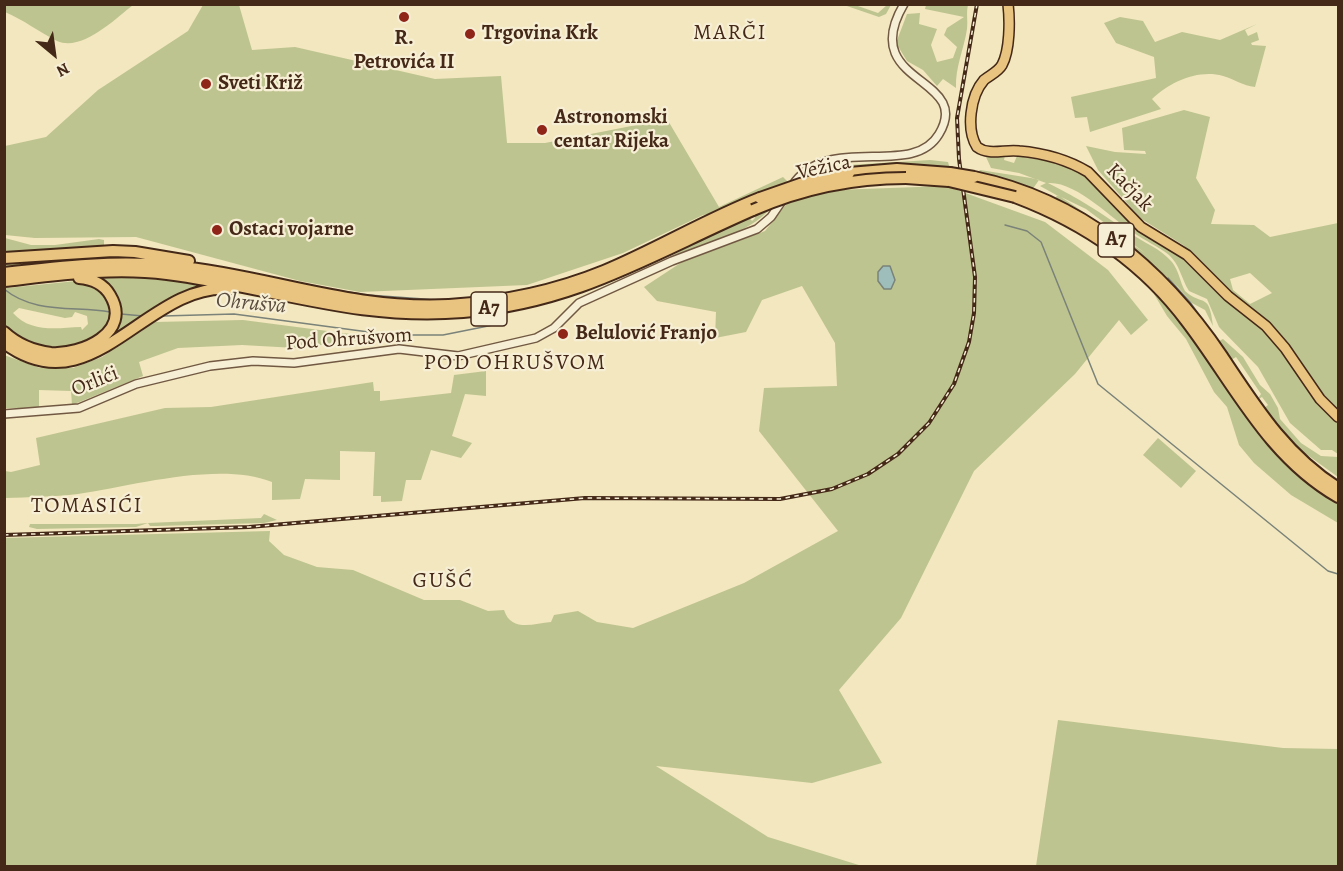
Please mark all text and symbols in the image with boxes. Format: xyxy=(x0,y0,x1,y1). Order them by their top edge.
marker: R. Petrovića II xyxy=(397,10,411,24)
place label: Trgovina Krk xyxy=(482,21,598,47)
district label: MARČI xyxy=(693,21,767,47)
north arrow xyxy=(24,24,84,84)
place label: R. Petrovića II xyxy=(354,26,454,76)
marker: Trgovina Krk xyxy=(463,27,477,41)
text: N xyxy=(52,57,73,82)
place label: Sveti Križ xyxy=(218,71,303,97)
marker: Sveti Križ xyxy=(199,77,213,91)
place label: Astronomski centar Rijeka xyxy=(554,105,669,155)
marker: Astronomski centar Rijeka xyxy=(535,123,549,137)
street label: Vežica xyxy=(795,150,853,186)
street label: Kačjak xyxy=(1100,159,1158,217)
place label: Ostaci vojarne xyxy=(229,217,354,243)
marker: Ostaci vojarne xyxy=(210,223,224,237)
road number: A7 xyxy=(1098,223,1134,257)
water label: Ohrušva xyxy=(215,288,287,320)
road number: A7 xyxy=(471,292,507,326)
place label: Belulović Franjo xyxy=(575,321,717,347)
street label: Pod Ohrušvom xyxy=(285,323,413,357)
marker: Belulović Franjo xyxy=(556,327,570,341)
district label: POD OHRUŠVOM xyxy=(423,351,607,377)
street label: Orlići xyxy=(68,361,122,403)
district label: TOMASIĆI xyxy=(31,494,143,520)
district label: GUŠĆ xyxy=(412,569,474,595)

